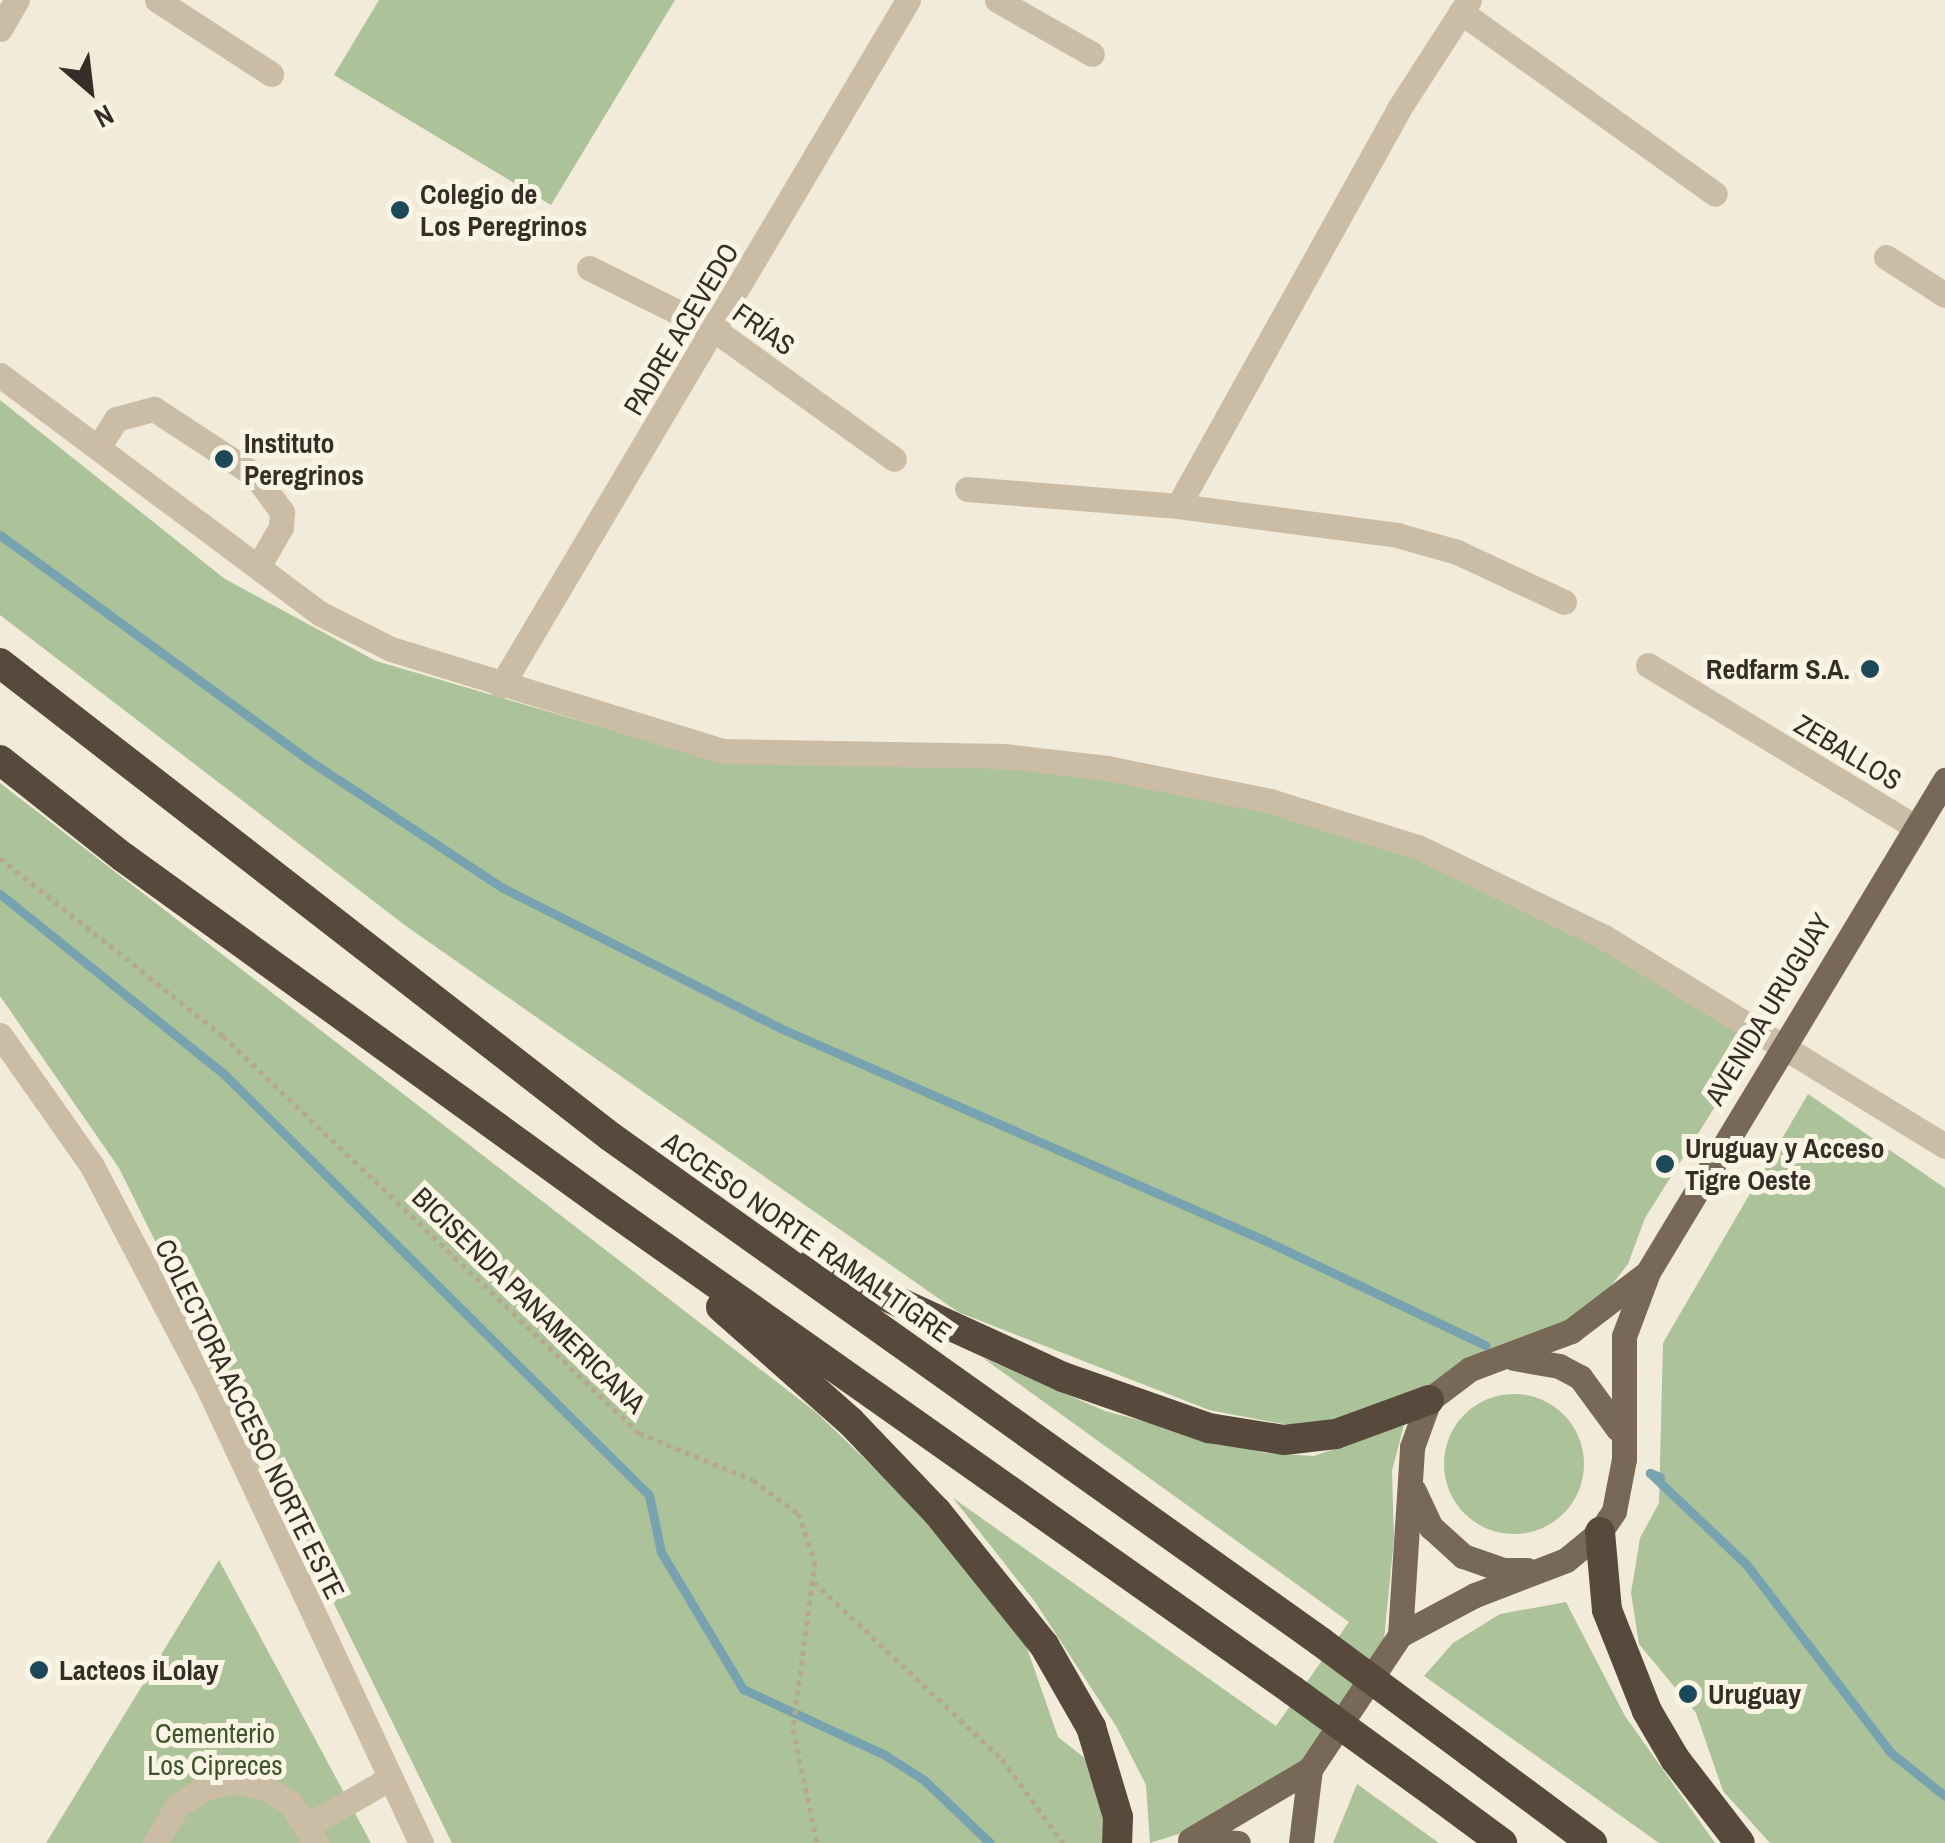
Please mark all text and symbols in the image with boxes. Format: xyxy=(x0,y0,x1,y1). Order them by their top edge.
north arrow xyxy=(40,40,140,140)
text: N xyxy=(88,96,120,137)
place label: Colegio de Los Peregrinos xyxy=(420,177,587,243)
marker: Colegio de Los Peregrinos xyxy=(389,199,411,221)
street label: PADRE ACEVEDO xyxy=(616,236,746,422)
street label: FRÍAS xyxy=(727,296,801,362)
place label: Instituto Peregrinos xyxy=(244,426,364,492)
marker: Instituto Peregrinos xyxy=(213,448,235,470)
place label: Redfarm S.A. xyxy=(1706,652,1850,686)
marker: Redfarm S.A. xyxy=(1859,658,1881,680)
street label: ZEBALLOS xyxy=(1788,707,1908,797)
street label: AVENIDA URUGUAY xyxy=(1697,907,1839,1111)
street label: ACCESO NORTE RAMAL TIGRE xyxy=(656,1124,958,1350)
place label: Uruguay y Acceso Tigre Oeste xyxy=(1685,1131,1885,1197)
marker: Uruguay y Acceso Tigre Oeste xyxy=(1654,1153,1676,1175)
street label: BICISENDA PANAMERICANA xyxy=(405,1179,653,1421)
street label: COLECTORA ACCESO NORTE ESTE xyxy=(148,1233,352,1605)
place label: Lacteos iLolay xyxy=(59,1653,219,1687)
marker: Lacteos iLolay xyxy=(28,1659,50,1681)
place label: Uruguay xyxy=(1708,1677,1801,1711)
marker: Uruguay xyxy=(1677,1683,1699,1705)
park label: Cementerio Los Cipreces xyxy=(147,1716,283,1782)

